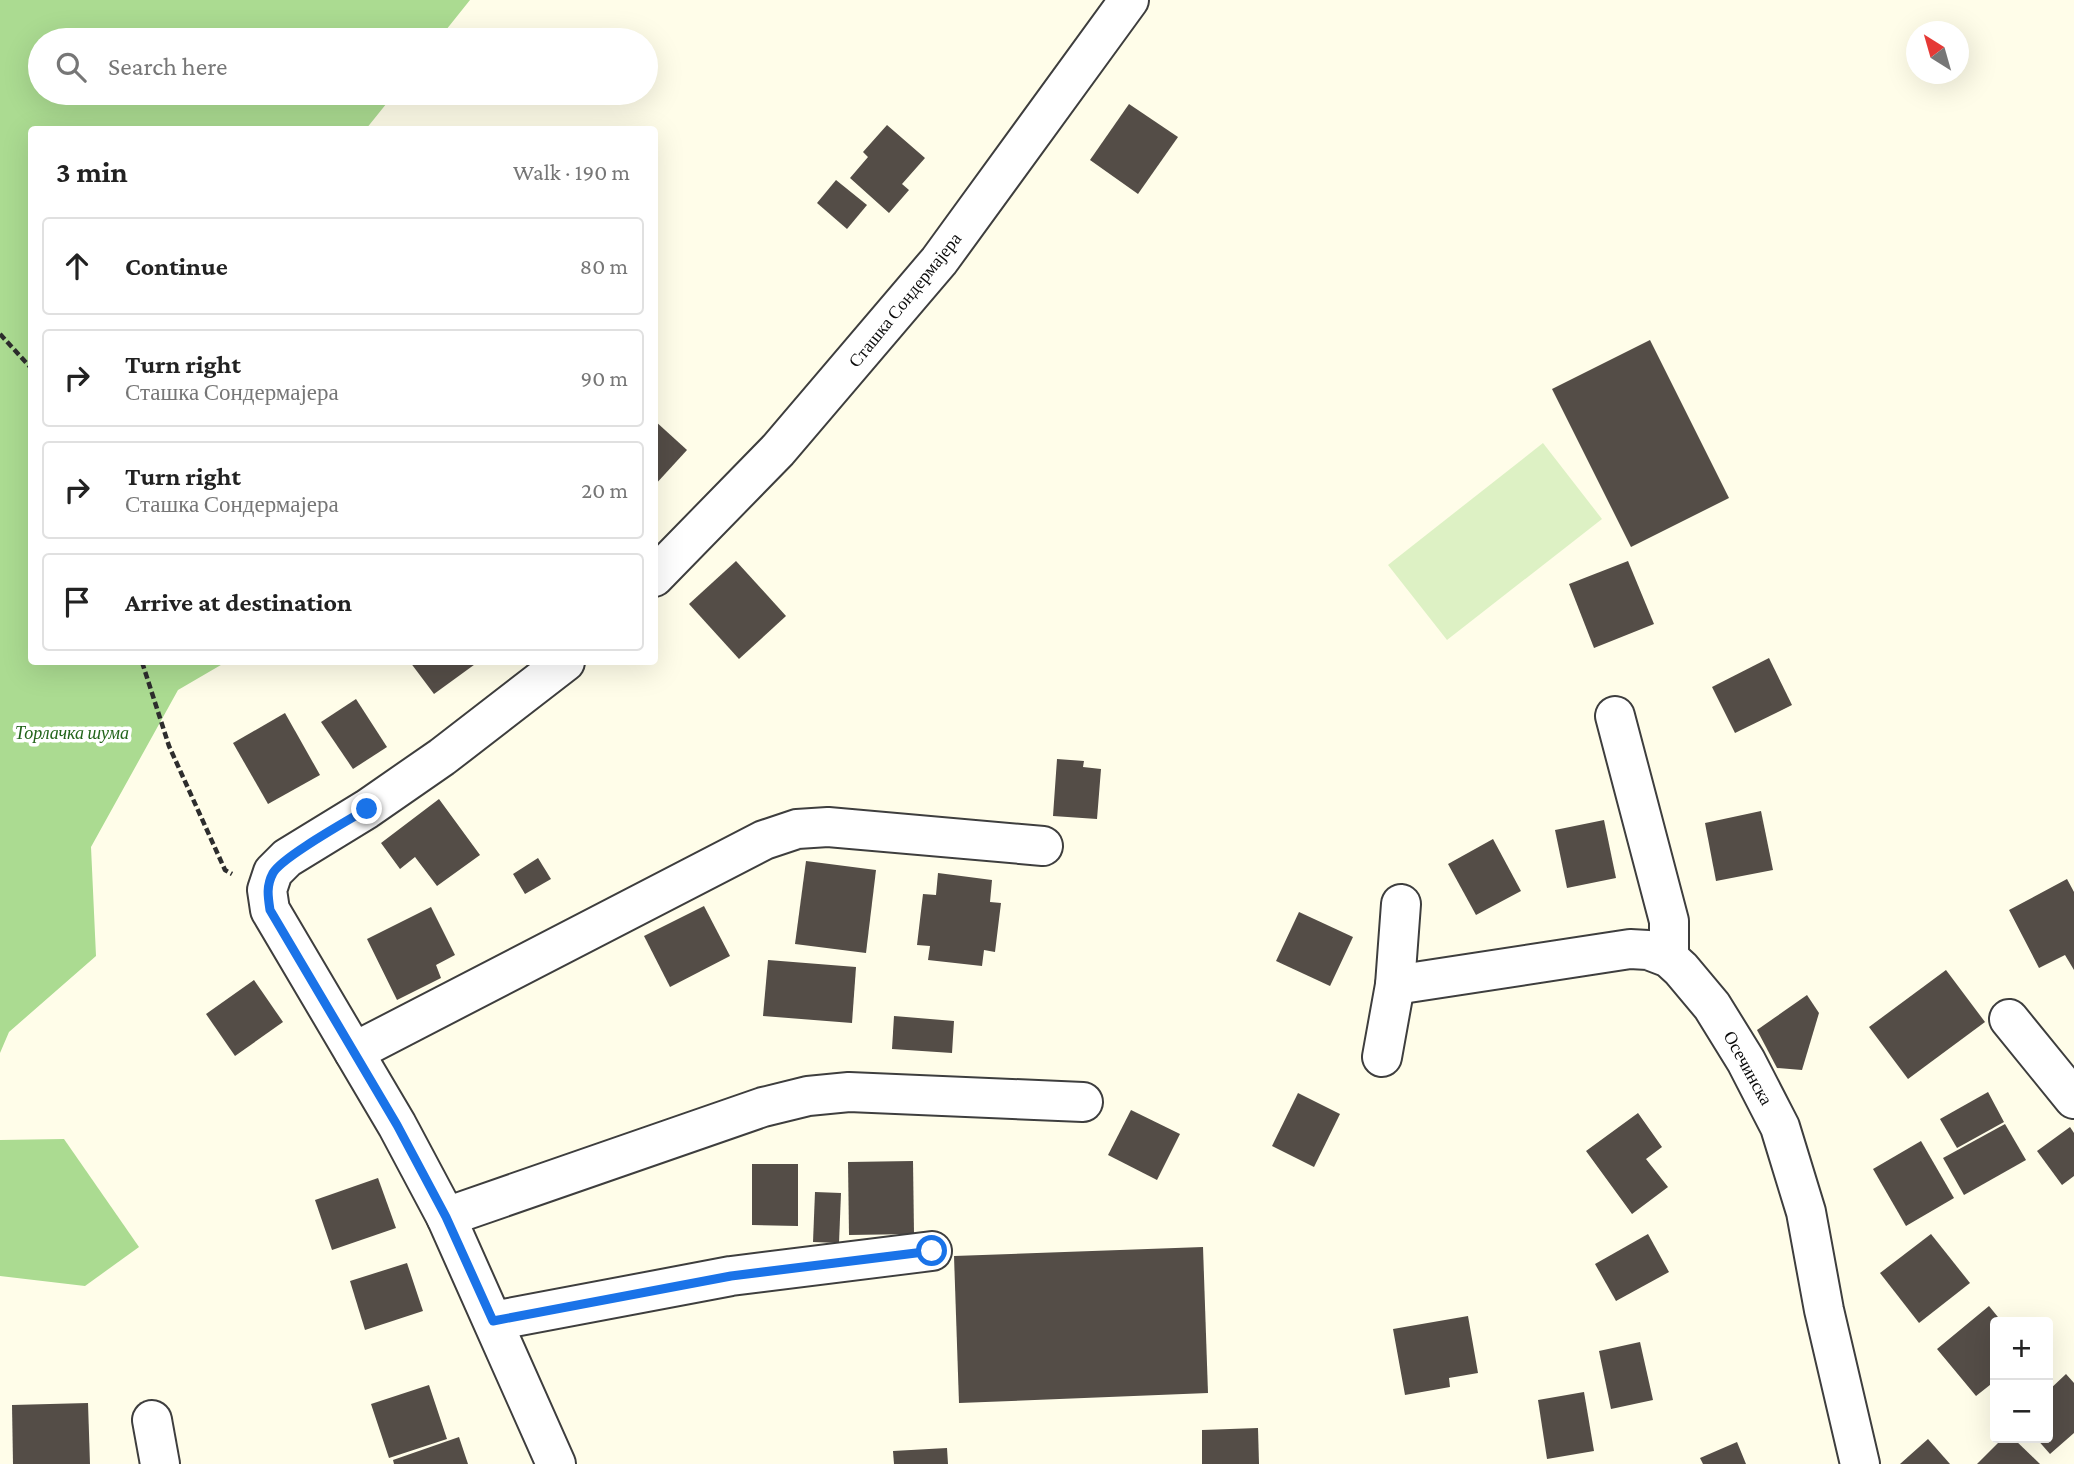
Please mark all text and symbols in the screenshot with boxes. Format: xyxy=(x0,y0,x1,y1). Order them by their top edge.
north arrow xyxy=(1906,21,1969,84)
search box xyxy=(28,28,658,105)
icon: search xyxy=(52,48,90,86)
text: Search here xyxy=(108,52,227,81)
text: 3 min xyxy=(56,155,128,188)
text: Walk · 190 m xyxy=(513,159,630,185)
street label: Сташка Сондермајера xyxy=(845,229,965,371)
icon: ahead xyxy=(58,247,96,285)
text: Continue xyxy=(125,252,228,281)
text: 80 m xyxy=(580,253,628,279)
text: Turn right xyxy=(125,350,241,379)
icon: right xyxy=(58,359,96,397)
text: 90 m xyxy=(581,365,628,391)
text: Сташка Сондермајера xyxy=(125,379,339,405)
text: Turn right xyxy=(125,462,241,491)
icon: right xyxy=(58,471,96,509)
text: 20 m xyxy=(581,477,628,503)
text: Сташка Сондермајера xyxy=(125,491,339,517)
icon: arrive xyxy=(58,583,96,621)
text: Arrive at destination xyxy=(125,588,352,617)
park label: Торлачка шума xyxy=(15,723,129,743)
route end xyxy=(351,793,382,824)
street label: Осечинска xyxy=(1719,1027,1777,1109)
route start xyxy=(916,1235,947,1266)
map controls xyxy=(1990,1317,2053,1443)
button: + xyxy=(1990,1317,2053,1380)
button: − xyxy=(1990,1380,2053,1443)

